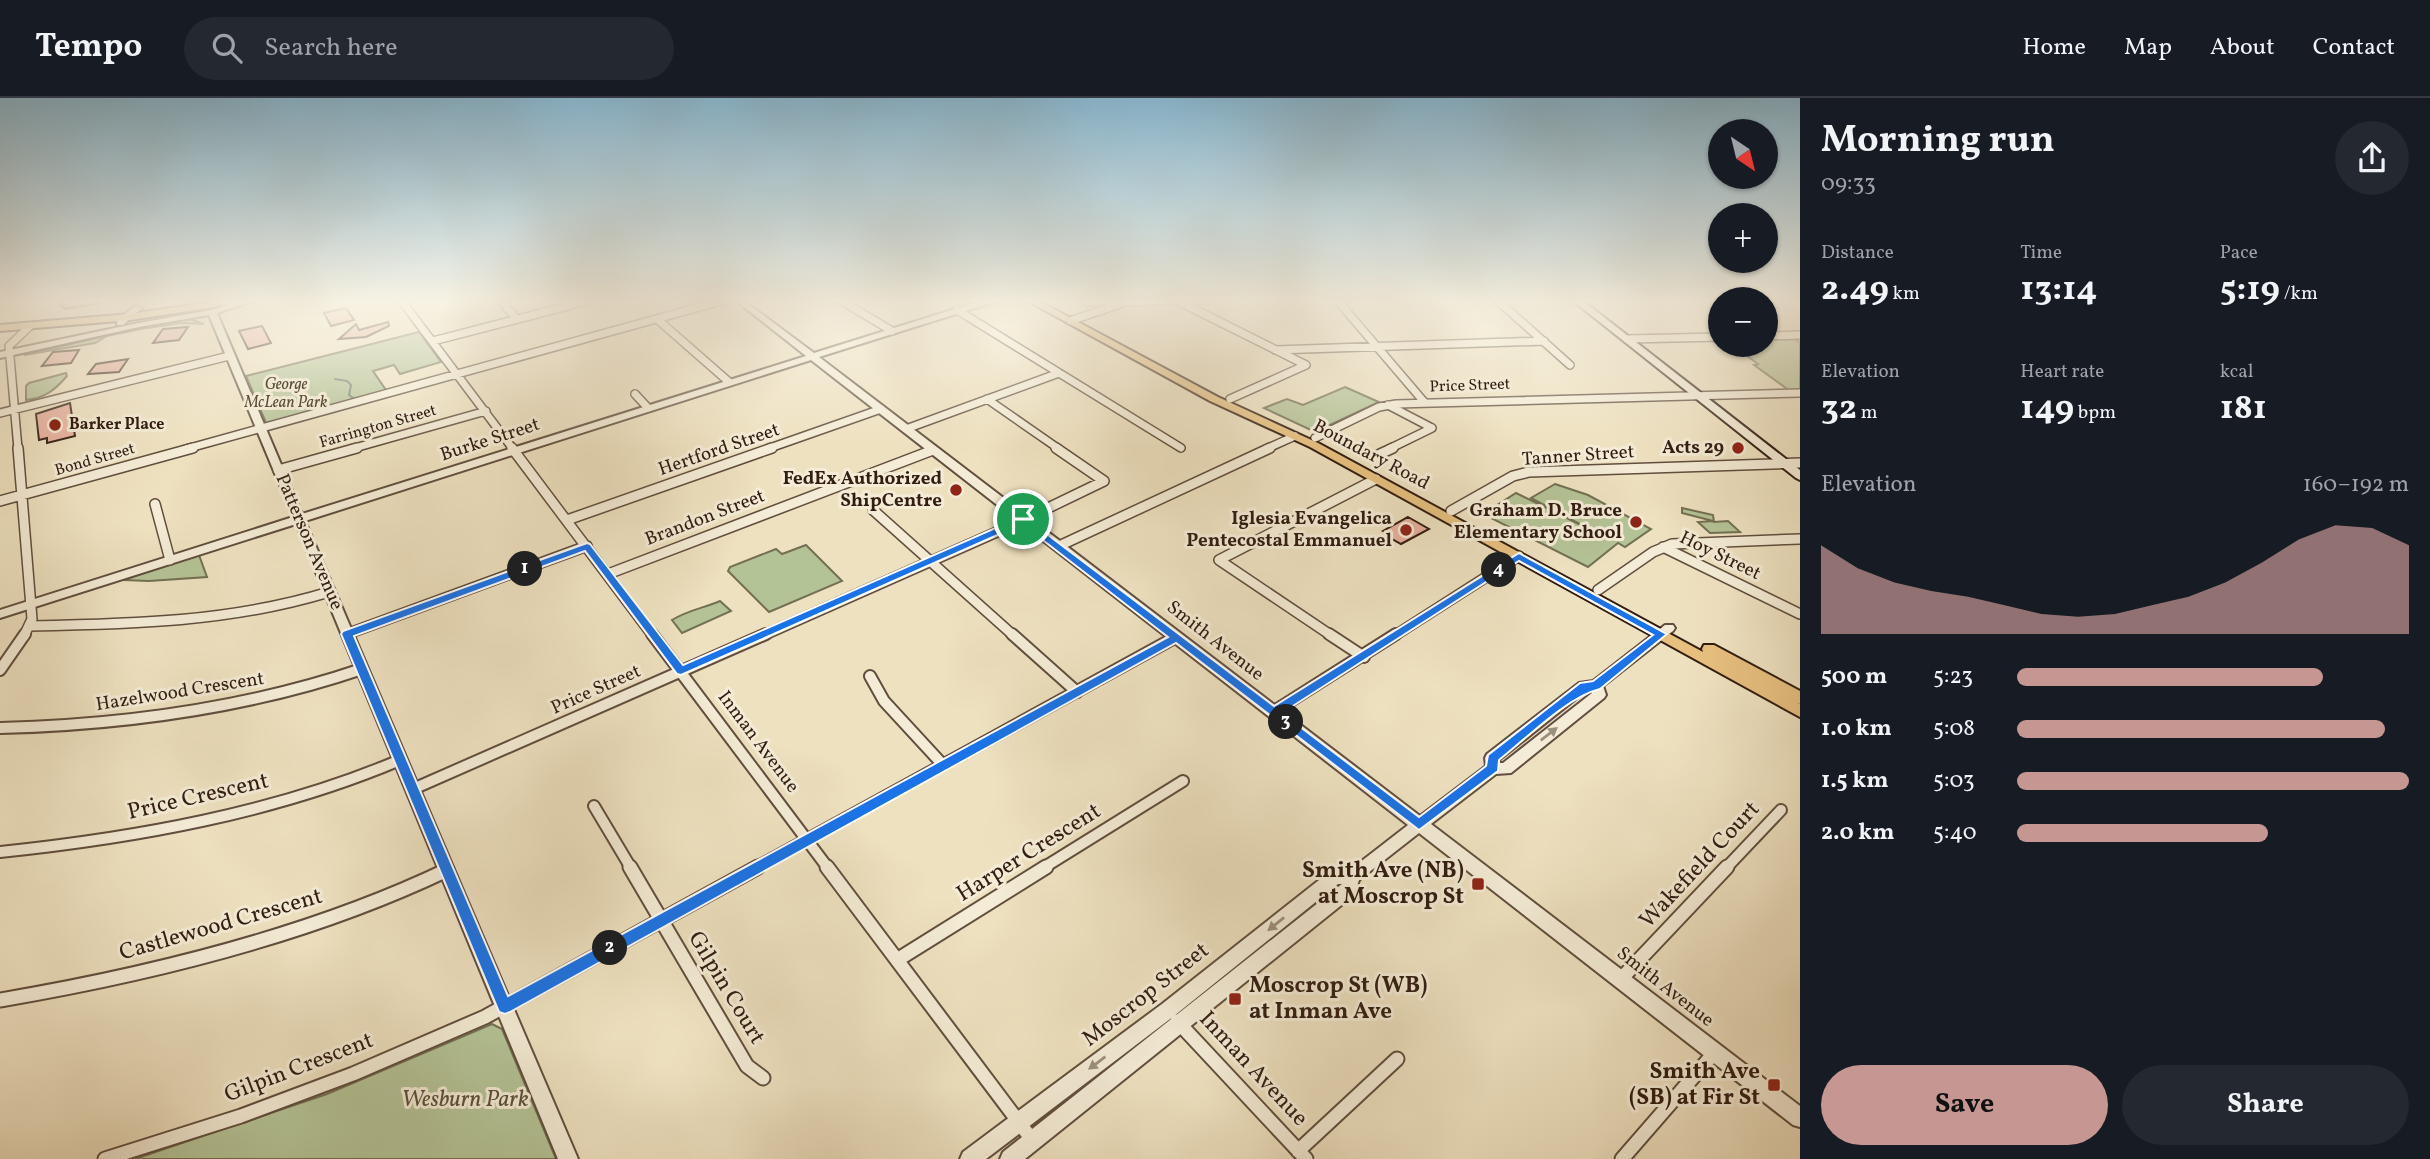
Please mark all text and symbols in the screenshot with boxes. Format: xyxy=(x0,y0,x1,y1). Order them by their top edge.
search box xyxy=(184,17,674,80)
text: Tempo xyxy=(35,25,142,71)
icon: search xyxy=(208,29,246,67)
text: Search here xyxy=(264,30,398,66)
text: Home xyxy=(2022,31,2086,65)
text: Map xyxy=(2124,31,2172,65)
text: About xyxy=(2210,31,2275,65)
text: Contact xyxy=(2313,31,2395,65)
text: Morning run xyxy=(1821,115,2055,168)
north arrow xyxy=(1708,119,1778,189)
map controls xyxy=(1708,119,1778,357)
button: share xyxy=(2335,121,2409,195)
text: 09:33 xyxy=(1821,168,1876,200)
button: + xyxy=(1708,203,1778,273)
text: Distance xyxy=(1821,240,1894,266)
text: Time xyxy=(2020,240,2062,266)
text: Pace xyxy=(2220,240,2258,266)
text: 2.49 xyxy=(1821,266,1889,314)
text: 13:14 xyxy=(2020,266,2097,314)
text: 5:19 xyxy=(2220,266,2280,314)
text: km xyxy=(1889,281,1920,307)
text: /km xyxy=(2280,281,2318,307)
button: − xyxy=(1708,287,1778,357)
text: Elevation xyxy=(1821,359,1900,385)
text: Heart rate xyxy=(2020,359,2104,385)
text: kcal xyxy=(2220,359,2253,385)
park label: George McLean Park xyxy=(244,374,328,414)
street label: Price Street xyxy=(1429,374,1511,398)
text: 32 xyxy=(1821,385,1857,433)
text: 149 xyxy=(2020,385,2074,433)
text: 181 xyxy=(2220,385,2267,433)
street label: Farrington Street xyxy=(317,400,439,454)
text: m xyxy=(1857,400,1878,426)
text: bpm xyxy=(2074,400,2116,426)
street label: Burke Street xyxy=(437,412,543,468)
street label: Boundary Road xyxy=(1308,413,1434,497)
place label: Barker Place xyxy=(69,414,165,436)
marker: Barker Place xyxy=(47,417,63,433)
street label: Hertford Street xyxy=(655,417,784,483)
place label: Acts 29 xyxy=(1662,435,1724,461)
street label: Bond Street xyxy=(52,438,138,482)
street label: Tanner Street xyxy=(1521,439,1635,473)
marker: Acts 29 xyxy=(1730,440,1746,456)
place label: FedEx Authorized ShipCentre xyxy=(783,466,942,514)
text: Elevation xyxy=(1821,469,1917,501)
text: 160–192 m xyxy=(2303,469,2409,501)
street label: Patterson Avenue xyxy=(269,470,349,614)
marker: FedEx Authorized ShipCentre xyxy=(948,482,964,498)
street label: Brandon Street xyxy=(641,483,769,553)
pin xyxy=(993,489,1053,549)
place label: Graham D. Bruce Elementary School xyxy=(1454,498,1622,546)
icon: arrive xyxy=(1004,500,1042,538)
place label: Iglesia Evangelica Pentecostal Emmanuel xyxy=(1186,506,1392,554)
marker: Graham D. Bruce Elementary School xyxy=(1628,514,1644,530)
marker: Iglesia Evangelica Pentecostal Emmanuel xyxy=(1398,522,1414,538)
street label: Hoy Street xyxy=(1675,525,1765,587)
pin: 1 xyxy=(508,552,542,587)
pin: 4 xyxy=(1482,552,1516,588)
text: 1 xyxy=(521,555,528,581)
text: 4 xyxy=(1493,556,1504,582)
street label: Smith Avenue xyxy=(1161,595,1269,687)
street label: Price Street xyxy=(547,659,645,721)
text: 500 m xyxy=(1821,661,1887,693)
text: 5:23 xyxy=(1933,661,1973,693)
street label: Hazelwood Crescent xyxy=(94,666,266,718)
street label: Inman Avenue xyxy=(711,686,805,798)
pin: 3 xyxy=(1268,704,1304,740)
text: 3 xyxy=(1281,708,1290,734)
text: 1.0 km xyxy=(1821,713,1892,745)
text: 5:08 xyxy=(1933,713,1975,745)
one-way arrow xyxy=(1540,727,1558,742)
street label: Price Crescent xyxy=(124,765,272,829)
text: 1.5 km xyxy=(1821,765,1888,797)
text: 5:03 xyxy=(1933,765,1975,797)
street label: Wakefield Court xyxy=(1632,794,1768,936)
street label: Harper Crescent xyxy=(951,796,1107,910)
text: 2.0 km xyxy=(1821,817,1894,849)
text: 5:40 xyxy=(1933,817,1977,849)
place label: Smith Ave (NB) at Moscrop St xyxy=(1302,855,1464,913)
marker: Smith Ave (NB) at Moscrop St xyxy=(1470,876,1486,892)
street label: Castlewood Crescent xyxy=(116,881,326,969)
one-way arrow xyxy=(1268,916,1286,931)
street label: Gilpin Court xyxy=(680,925,772,1051)
pin: 2 xyxy=(592,930,628,966)
text: 2 xyxy=(605,934,614,960)
street label: Moscrop Street xyxy=(1076,935,1216,1055)
street label: Smith Avenue xyxy=(1611,941,1719,1033)
place label: Moscrop St (WB) at Inman Ave xyxy=(1249,970,1427,1028)
marker: Moscrop St (WB) at Inman Ave xyxy=(1227,991,1243,1007)
street label: Inman Avenue xyxy=(1191,1004,1315,1134)
street label: Gilpin Crescent xyxy=(220,1025,378,1111)
one-way arrow xyxy=(1088,1056,1106,1070)
place label: Smith Ave (SB) at Fir St xyxy=(1629,1056,1760,1114)
button: Save xyxy=(1821,1065,2108,1145)
button: Share xyxy=(2122,1065,2409,1145)
marker: Smith Ave (SB) at Fir St xyxy=(1766,1077,1782,1093)
park label: Wesburn Park xyxy=(401,1084,529,1116)

